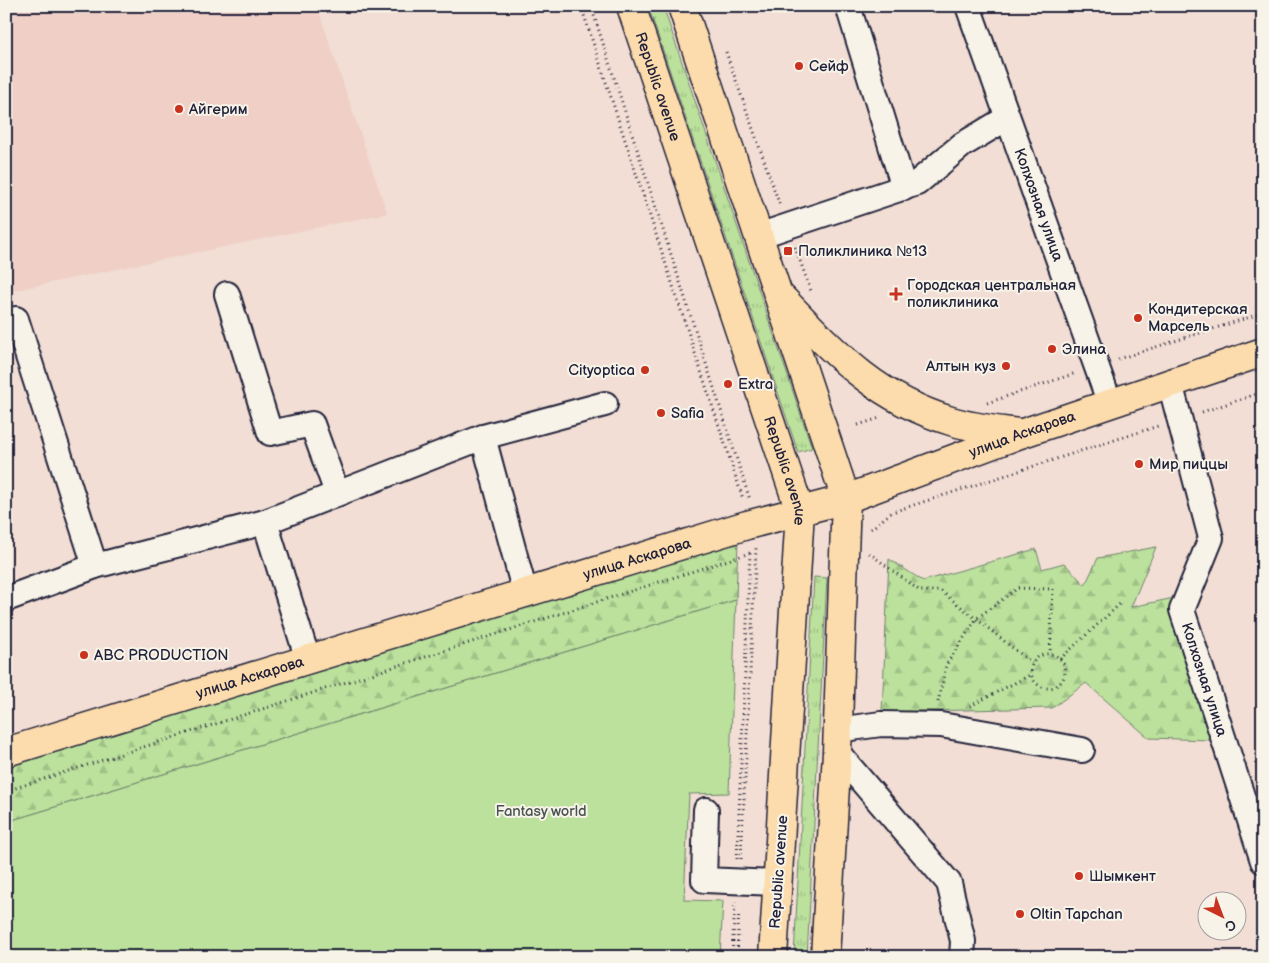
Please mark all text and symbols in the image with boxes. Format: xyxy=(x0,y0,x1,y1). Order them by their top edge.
street label: Republic avenue xyxy=(631,30,685,144)
place label: Сейф xyxy=(809,57,849,76)
marker: Сейф xyxy=(793,60,805,72)
place label: Айгерим xyxy=(188,100,248,119)
marker: Айгерим xyxy=(173,103,185,115)
street label: Колхозная улица xyxy=(1010,146,1068,264)
place label: Поликлиника №13 xyxy=(798,242,927,261)
marker: Поликлиника №13 xyxy=(782,245,794,257)
place label: Городская центральная поликлиника xyxy=(907,276,1076,312)
marker: Городская центральная поликлиника xyxy=(889,287,903,301)
place label: Кондитерская Марсель xyxy=(1148,300,1248,336)
marker: Кондитерская Марсель xyxy=(1132,312,1144,324)
place label: Элина xyxy=(1062,340,1107,359)
marker: Элина xyxy=(1046,343,1058,355)
place label: Алтын куз xyxy=(925,357,996,376)
marker: Алтын куз xyxy=(1000,360,1012,372)
place label: Cityoptica xyxy=(568,361,635,380)
marker: Cityoptica xyxy=(639,364,651,376)
place label: Extra xyxy=(738,375,773,394)
marker: Extra xyxy=(722,378,734,390)
place label: Safia xyxy=(671,404,704,423)
street label: улица Аскарова xyxy=(966,406,1078,462)
marker: Safia xyxy=(655,407,667,419)
street label: Republic avenue xyxy=(759,414,810,526)
place label: Мир пиццы xyxy=(1149,455,1228,474)
marker: Мир пиццы xyxy=(1133,458,1145,470)
street label: улица Аскарова xyxy=(581,533,693,584)
street label: Колхозная улица xyxy=(1177,620,1232,739)
place label: ABC PRODUCTION xyxy=(94,646,229,665)
marker: ABC PRODUCTION xyxy=(78,649,90,661)
street label: улица Аскарова xyxy=(194,652,306,703)
park label: Fantasy world xyxy=(495,802,587,821)
street label: Republic avenue xyxy=(766,814,792,929)
place label: Шымкент xyxy=(1089,867,1156,886)
marker: Шымкент xyxy=(1073,870,1085,882)
north arrow xyxy=(1196,890,1246,940)
place label: Oltin Tapchan xyxy=(1030,905,1123,924)
marker: Oltin Tapchan xyxy=(1014,908,1026,920)
text: С xyxy=(1221,916,1240,935)

